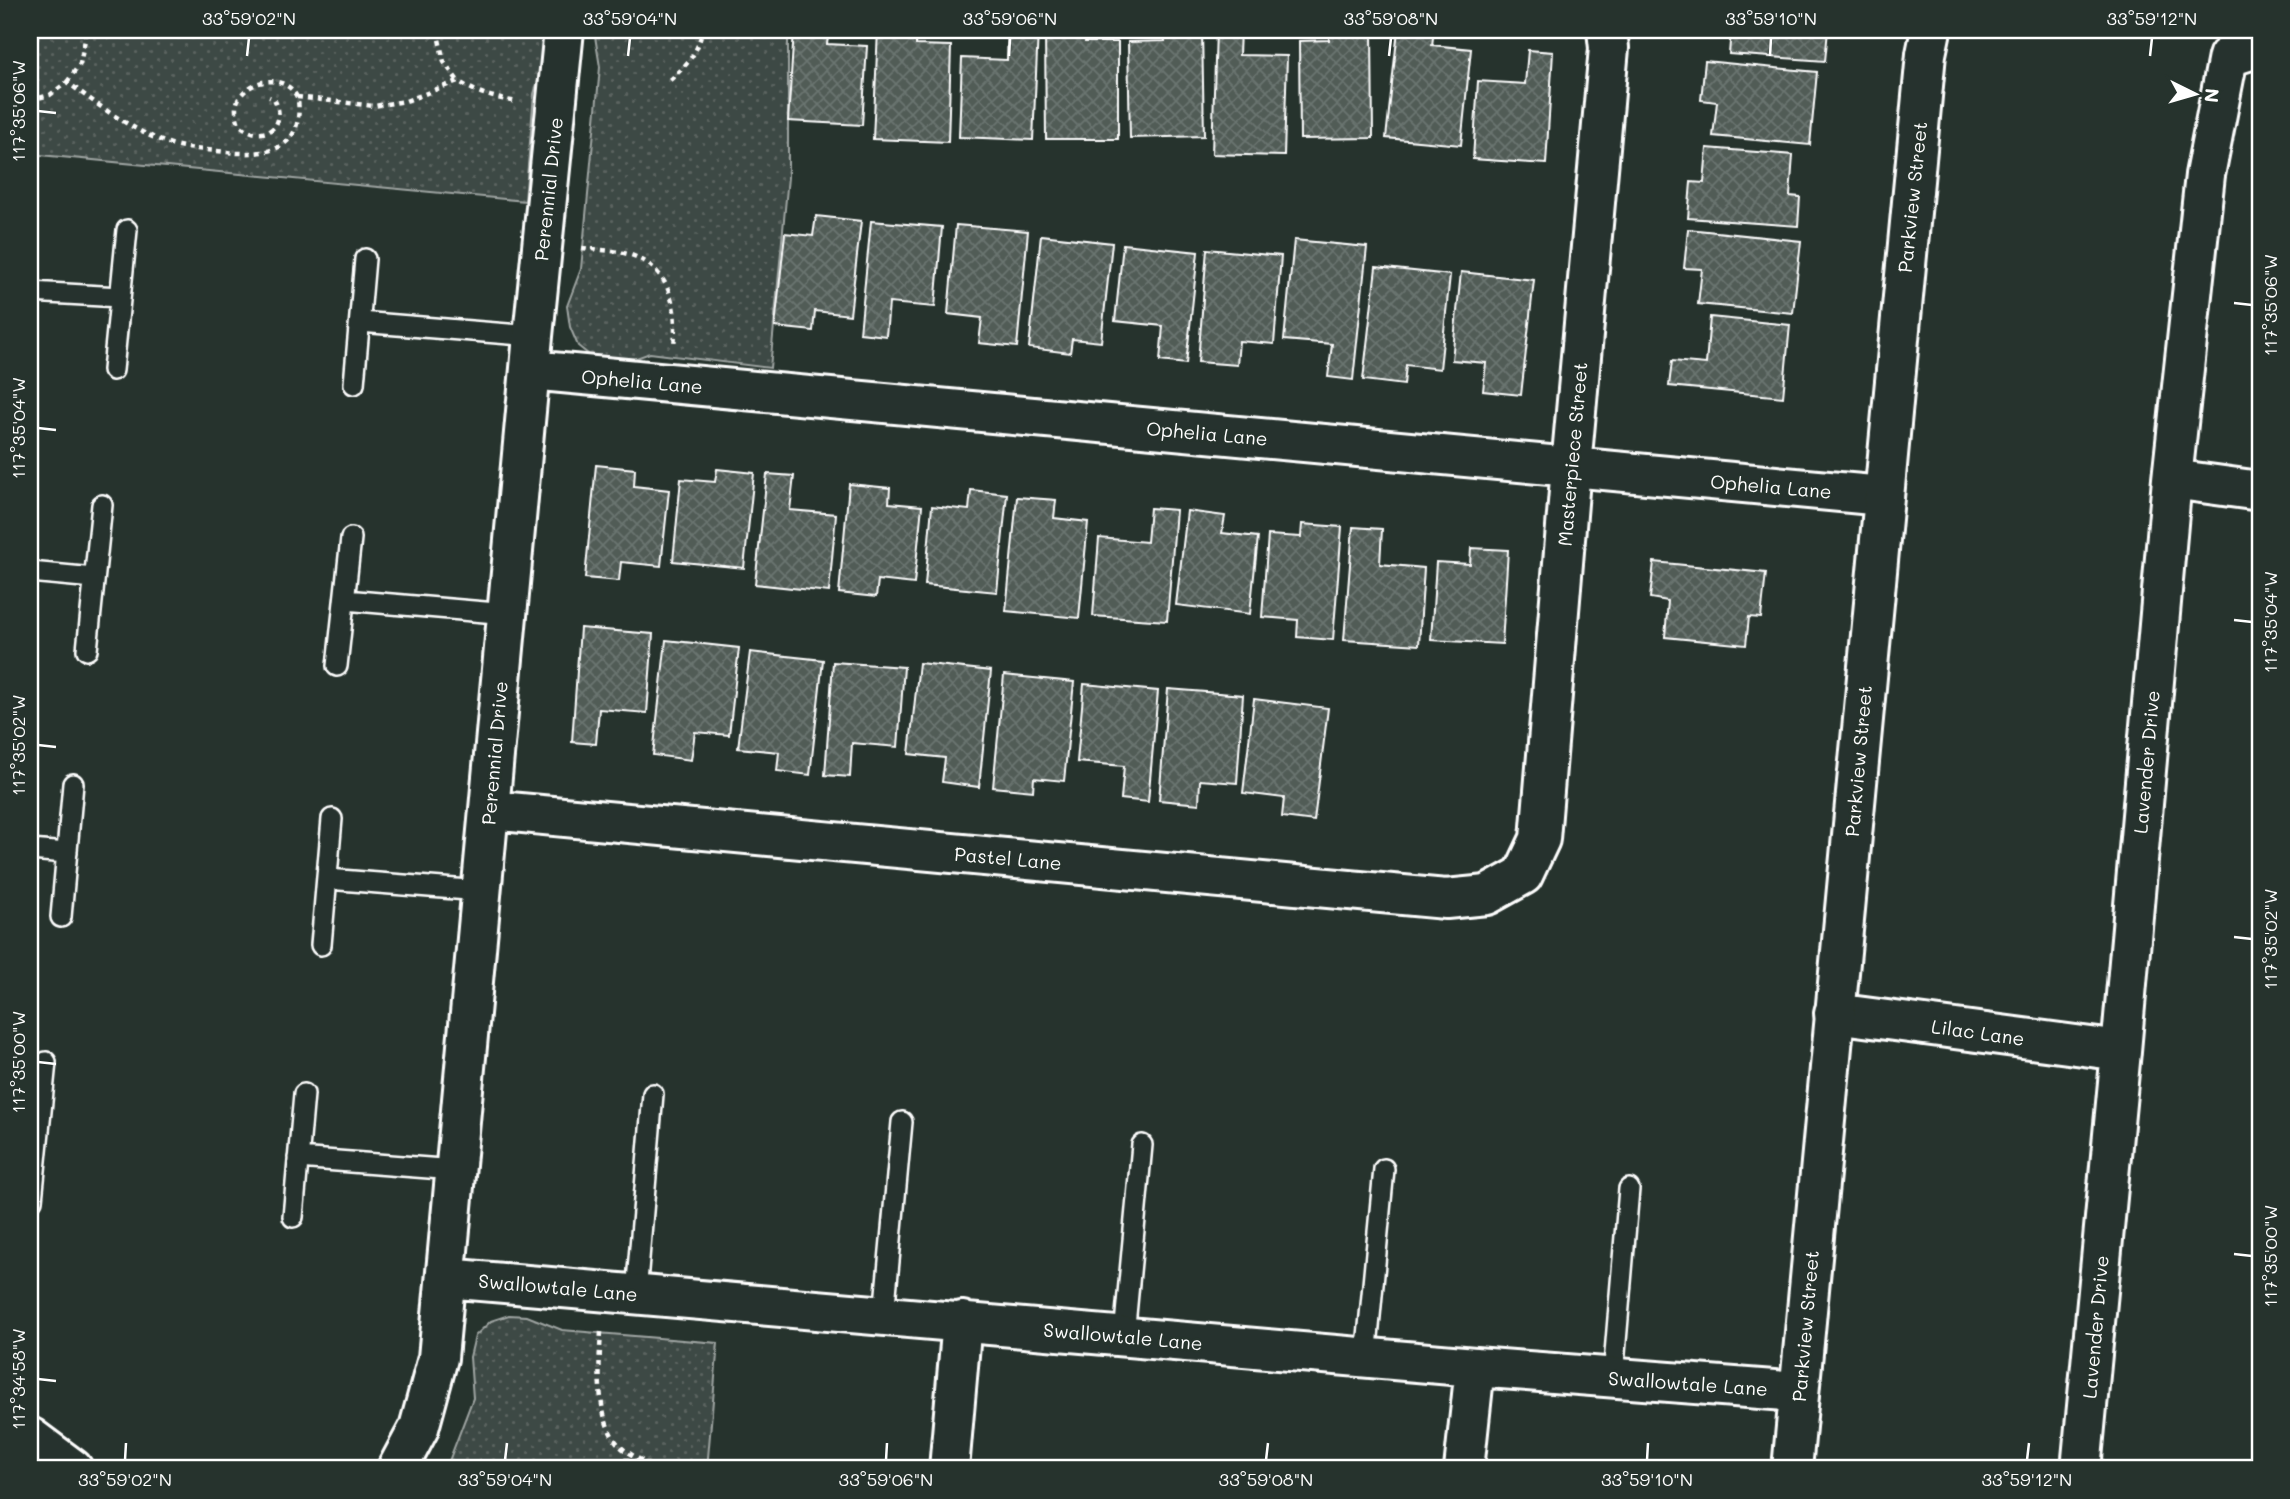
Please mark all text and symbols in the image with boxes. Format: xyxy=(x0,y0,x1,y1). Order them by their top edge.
text: 33°59'02"N xyxy=(202,6,296,30)
text: 33°59'04"N xyxy=(583,6,677,30)
text: 33°59'06"N xyxy=(963,6,1057,30)
text: 33°59'08"N xyxy=(1344,6,1438,30)
text: 33°59'10"N xyxy=(1725,6,1817,30)
text: 33°59'12"N xyxy=(2107,6,2197,30)
text: 117°35'06"W xyxy=(6,60,30,162)
north arrow xyxy=(2160,60,2230,130)
text: N xyxy=(2199,87,2226,104)
street label: Perennial Drive xyxy=(528,116,568,262)
street label: Parkview Street xyxy=(1892,120,1932,274)
text: 117°35'06"W xyxy=(2258,254,2282,356)
street label: Masterpiece Street xyxy=(1551,361,1593,547)
street label: Ophelia Lane xyxy=(580,363,704,399)
text: 117°35'04"W xyxy=(6,377,30,479)
street label: Ophelia Lane xyxy=(1145,415,1269,451)
street label: Ophelia Lane xyxy=(1709,468,1833,504)
text: 117°35'04"W xyxy=(2258,571,2282,673)
street label: Perennial Drive xyxy=(475,680,513,826)
street label: Parkview Street xyxy=(1839,684,1877,838)
street label: Lavender Drive xyxy=(2127,689,2165,835)
text: 117°35'02"W xyxy=(6,694,30,796)
street label: Pastel Lane xyxy=(953,841,1063,875)
text: 117°35'02"W xyxy=(2258,888,2282,990)
text: 117°35'00"W xyxy=(6,1011,30,1113)
street label: Lilac Lane xyxy=(1930,1013,2026,1051)
text: 117°35'00"W xyxy=(2258,1205,2282,1307)
street label: Parkview Street xyxy=(1786,1249,1824,1403)
street label: Lavender Drive xyxy=(2076,1254,2114,1400)
street label: Swallowtale Lane xyxy=(477,1268,639,1306)
street label: Swallowtale Lane xyxy=(1042,1317,1204,1355)
text: 117°34'58"W xyxy=(6,1328,30,1430)
street label: Swallowtale Lane xyxy=(1607,1365,1769,1401)
text: 33°59'02"N xyxy=(78,1467,172,1491)
text: 33°59'04"N xyxy=(458,1467,552,1491)
text: 33°59'06"N xyxy=(839,1467,933,1491)
text: 33°59'08"N xyxy=(1219,1467,1313,1491)
text: 33°59'10"N xyxy=(1601,1467,1693,1491)
text: 33°59'12"N xyxy=(1982,1467,2072,1491)

